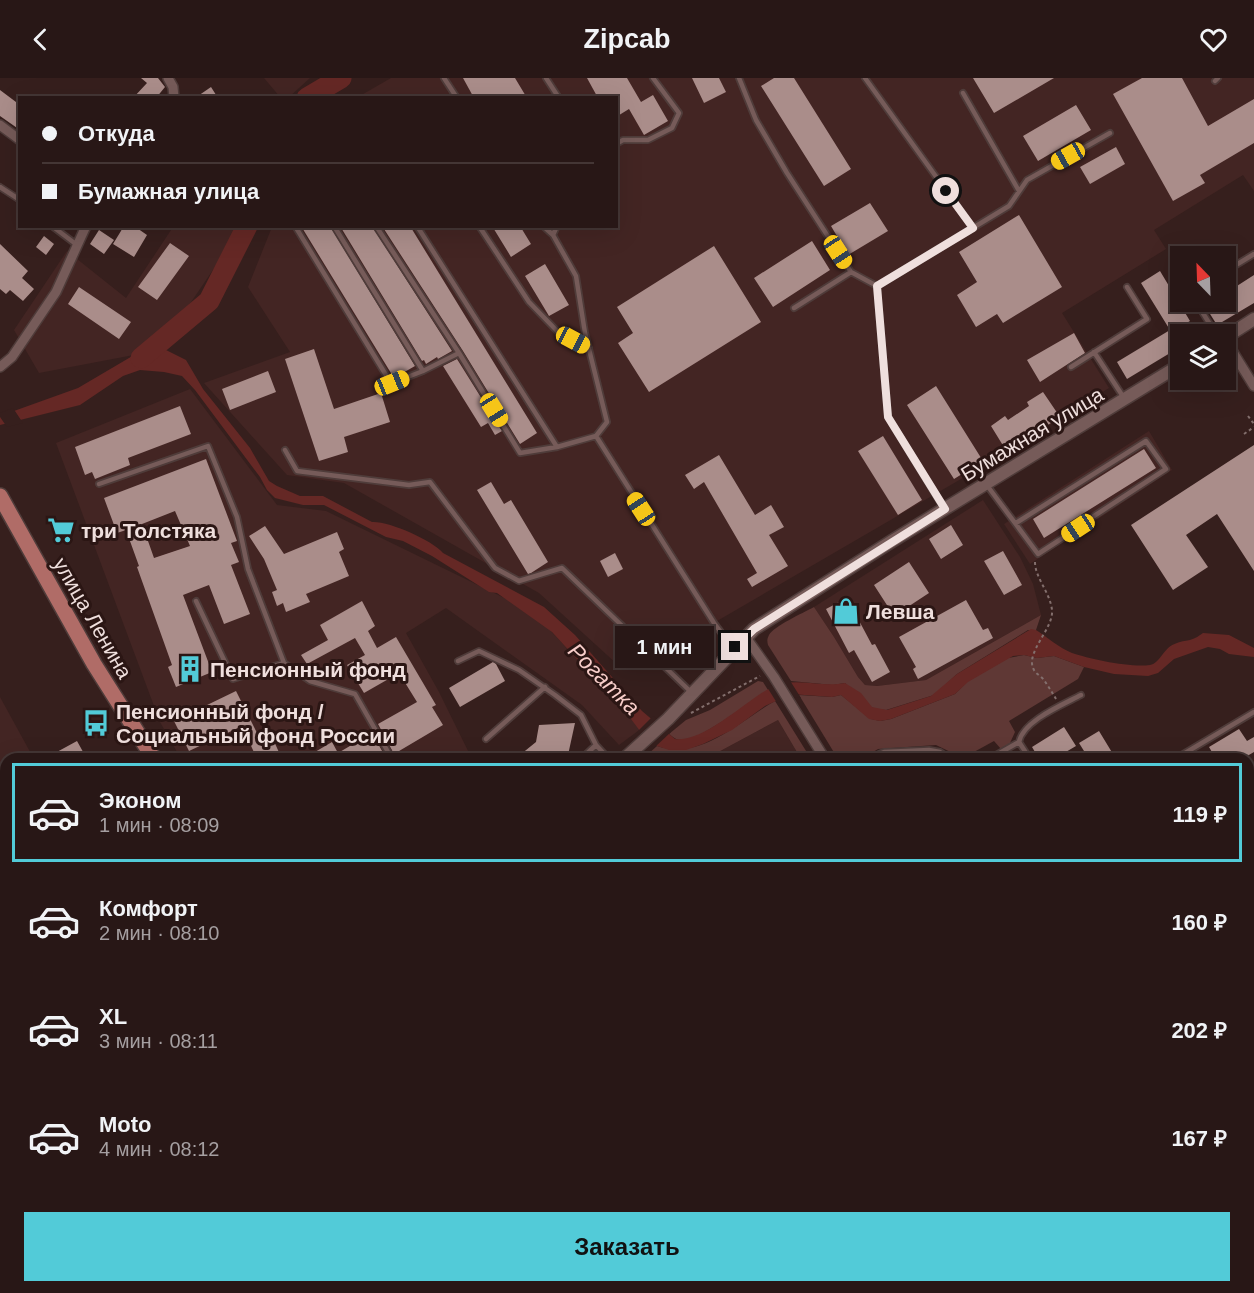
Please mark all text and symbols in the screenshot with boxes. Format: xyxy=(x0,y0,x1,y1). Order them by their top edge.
icon: back xyxy=(24,23,57,56)
icon: heart xyxy=(1197,23,1230,56)
text: Zipcab xyxy=(583,24,671,54)
text: Откуда xyxy=(78,121,155,146)
car xyxy=(1048,139,1088,173)
route start xyxy=(932,177,959,204)
text: Бумажная улица xyxy=(78,179,259,204)
car xyxy=(821,232,855,272)
north arrow xyxy=(1170,246,1236,312)
map controls xyxy=(1170,246,1236,390)
car xyxy=(553,324,593,356)
button: layers xyxy=(1170,324,1236,390)
car xyxy=(372,368,412,398)
street label: Бумажная улица xyxy=(957,382,1108,486)
car xyxy=(477,390,511,430)
car xyxy=(624,489,658,529)
car xyxy=(1058,511,1098,545)
supermarket icon: три Толстяка xyxy=(46,515,76,545)
place label: три Толстяка xyxy=(81,519,216,542)
street label: улица Ленина xyxy=(49,554,137,683)
shop icon: Левша xyxy=(831,596,861,626)
place label: Левша xyxy=(866,600,935,623)
callout: 1 мин xyxy=(615,626,714,668)
route end xyxy=(721,633,748,660)
text: 1 мин xyxy=(637,636,692,658)
water label: Рогатка xyxy=(563,638,645,720)
building icon: Пенсионный фонд xyxy=(175,654,205,684)
place label: Пенсионный фонд xyxy=(210,658,406,681)
place label: Пенсионный фонд / Социальный фонд России xyxy=(116,700,395,747)
bus stop icon: Пенсионный фонд / Социальный фонд России xyxy=(81,708,111,738)
icon: car xyxy=(27,786,81,840)
text: Эконом xyxy=(99,788,182,813)
text: 119 ₽ xyxy=(1173,802,1227,827)
text: 1 мин · 08:09 xyxy=(99,814,219,836)
icon: car xyxy=(27,894,81,948)
text: Комфорт xyxy=(99,896,198,921)
text: 160 ₽ xyxy=(1171,910,1227,935)
text: 2 мин · 08:10 xyxy=(99,922,219,944)
icon: car xyxy=(27,1002,81,1056)
text: XL xyxy=(99,1004,127,1029)
text: 202 ₽ xyxy=(1171,1018,1227,1043)
text: 3 мин · 08:11 xyxy=(99,1030,218,1052)
icon: car xyxy=(27,1110,81,1164)
text: Moto xyxy=(99,1112,152,1137)
text: 167 ₽ xyxy=(1171,1126,1227,1151)
text: 4 мин · 08:12 xyxy=(99,1138,219,1160)
button: Заказать xyxy=(24,1212,1230,1281)

